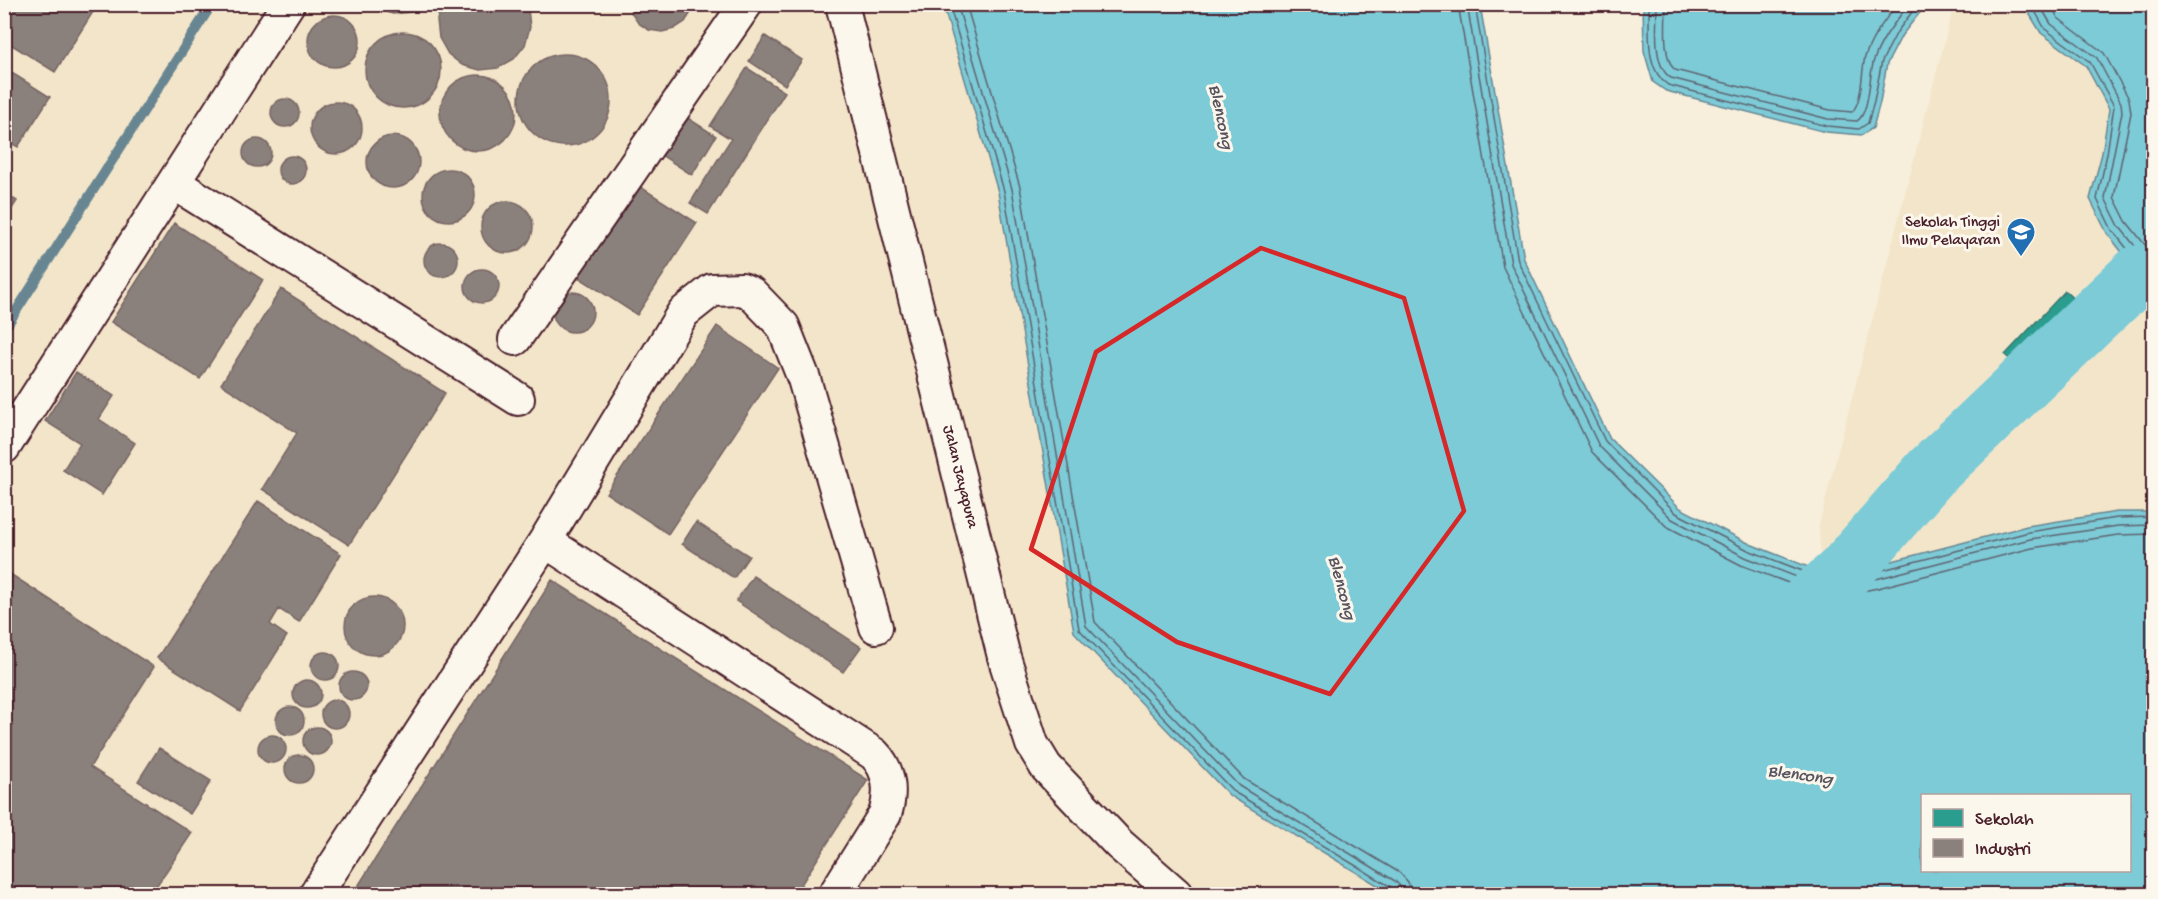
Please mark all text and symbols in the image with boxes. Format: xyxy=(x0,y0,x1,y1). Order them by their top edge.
water label: Blencong xyxy=(1203,83,1237,153)
place label: Sekolah Tinggi Ilmu Pelayaran xyxy=(1902,214,2000,251)
school or university icon: Sekolah Tinggi Ilmu Pelayaran xyxy=(2005,216,2037,258)
street label: Jalan Jayapura xyxy=(937,424,981,531)
water label: Blencong xyxy=(1322,554,1360,624)
water label: Blencong xyxy=(1766,761,1836,791)
legend xyxy=(1921,794,2131,872)
text: Sekolah xyxy=(1975,810,2034,831)
text: Industri xyxy=(1975,840,2031,861)

